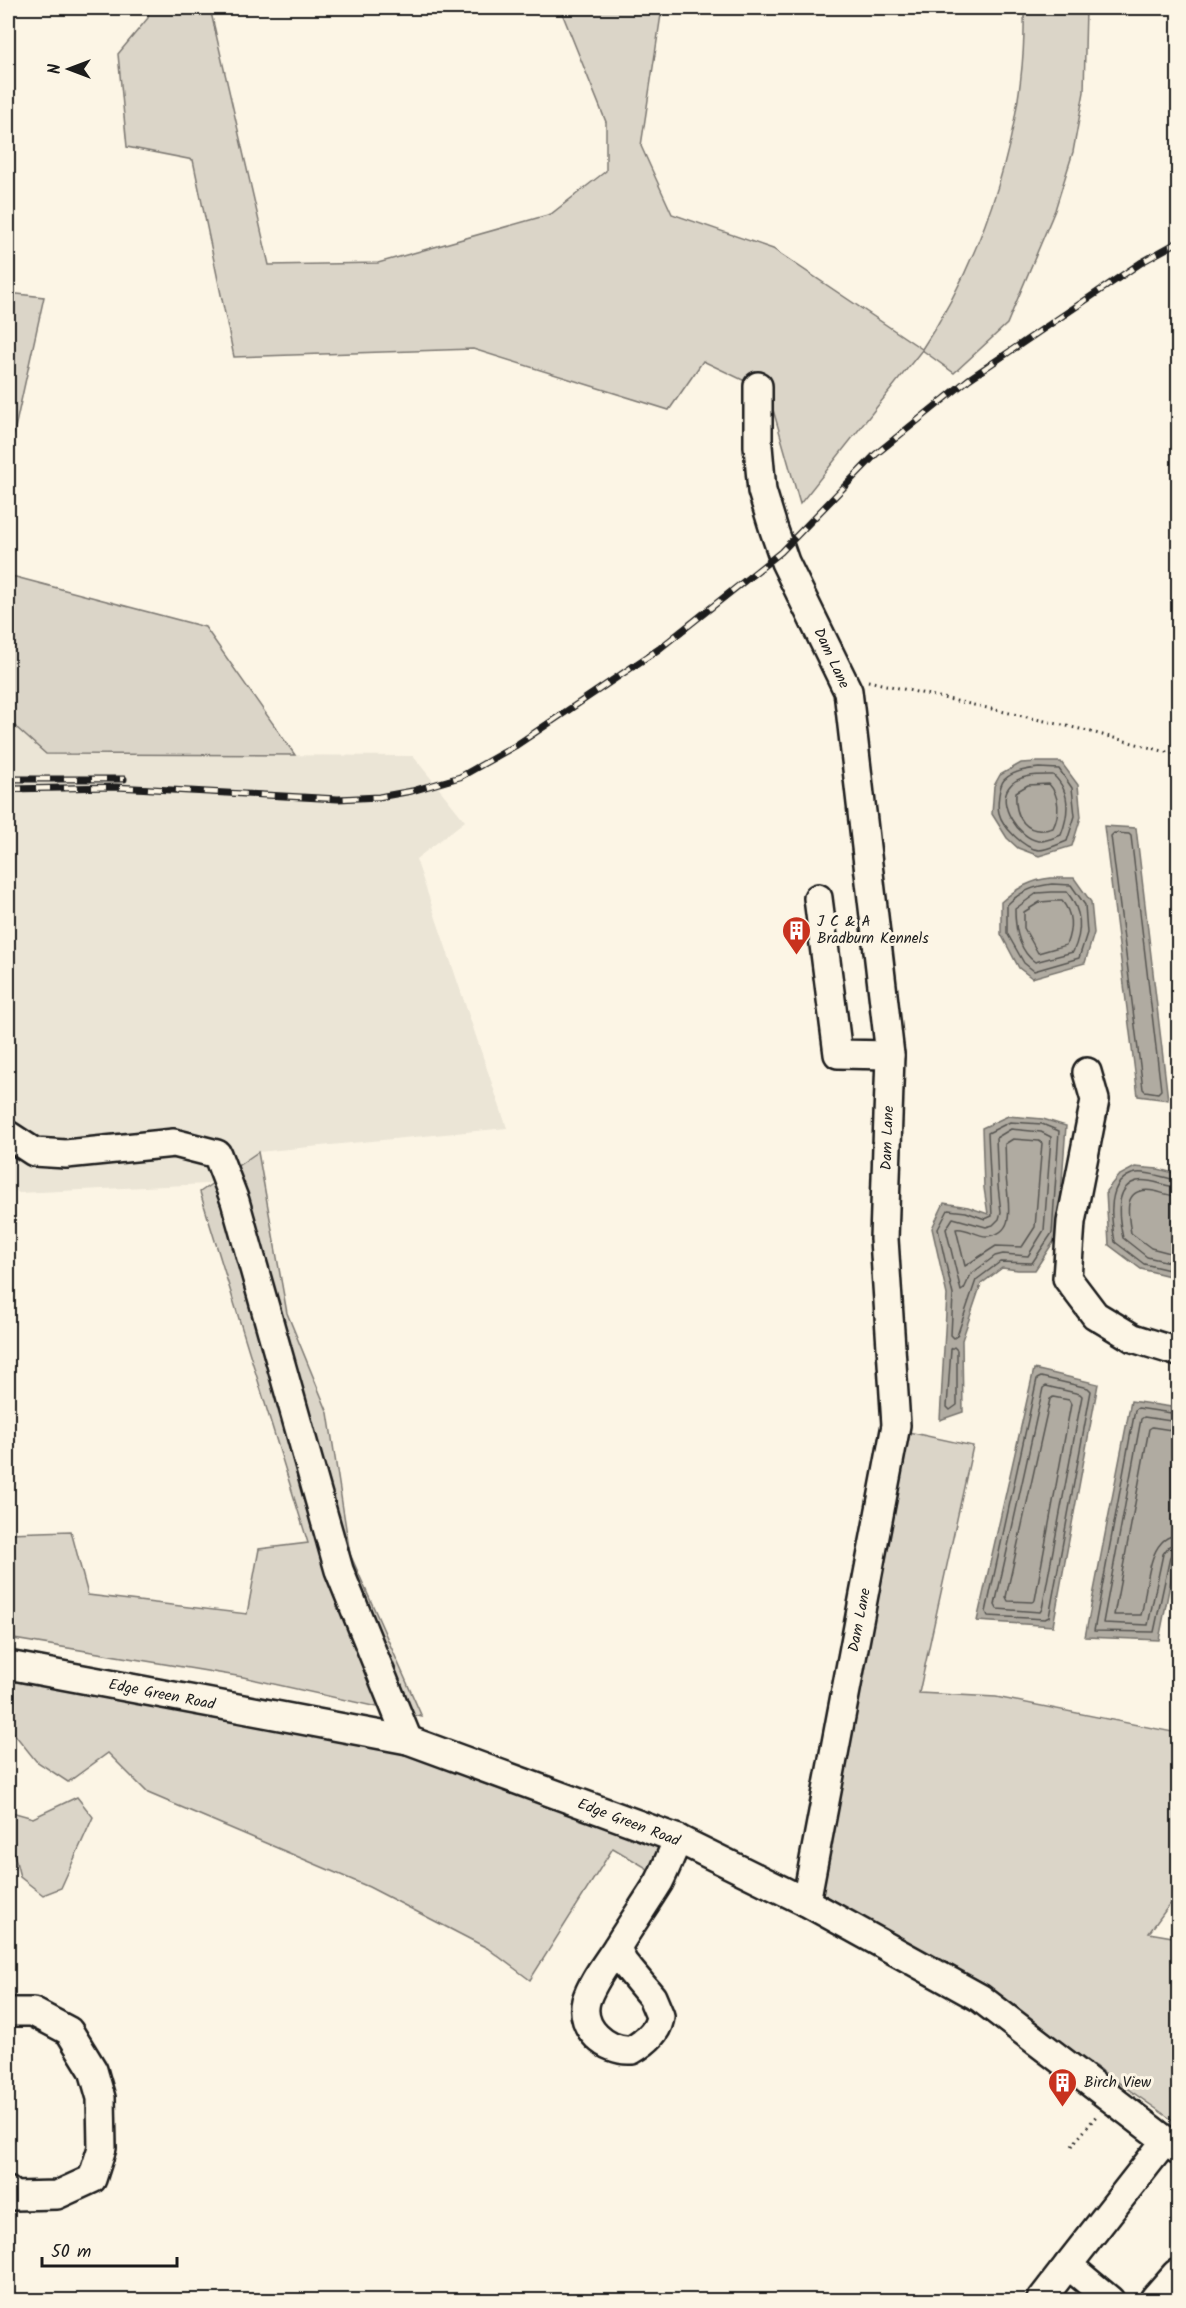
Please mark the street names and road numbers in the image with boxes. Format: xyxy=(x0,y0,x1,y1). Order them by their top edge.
street label: Dam Lane xyxy=(807,624,856,693)
street label: Dam Lane xyxy=(875,1105,901,1171)
street label: Dam Lane xyxy=(842,1586,878,1654)
street label: Edge Green Road xyxy=(107,1673,218,1717)
street label: Edge Green Road xyxy=(574,1792,684,1854)

